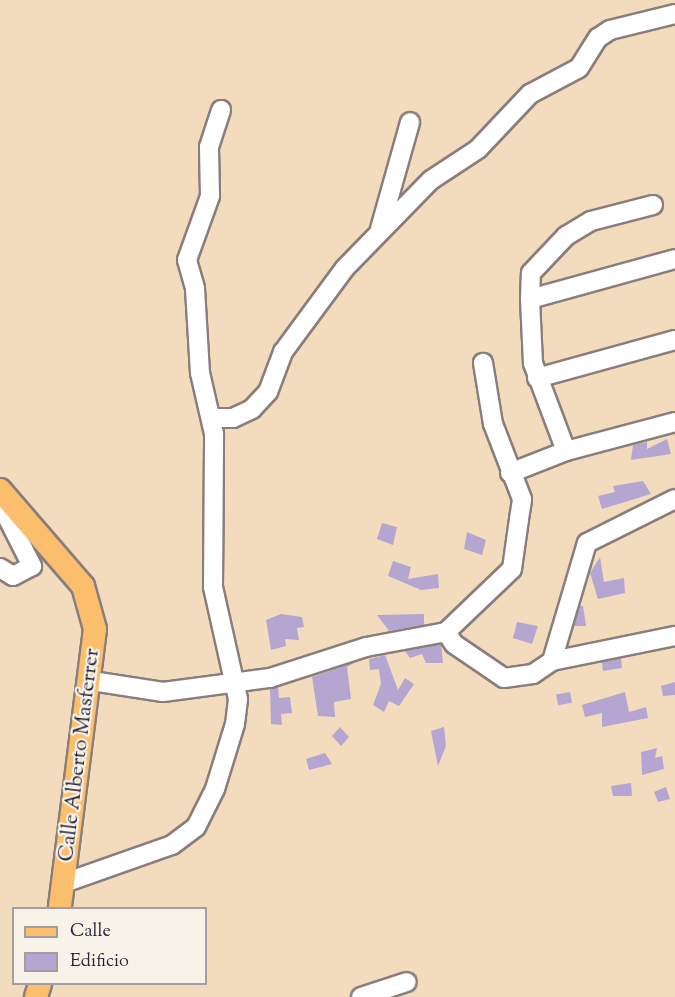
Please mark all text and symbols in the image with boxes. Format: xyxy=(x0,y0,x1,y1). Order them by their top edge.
street label: Calle Alberto Masferrer xyxy=(54,647,106,863)
legend xyxy=(12,907,207,985)
text: Calle xyxy=(70,919,111,945)
text: Edificio xyxy=(70,949,129,975)

